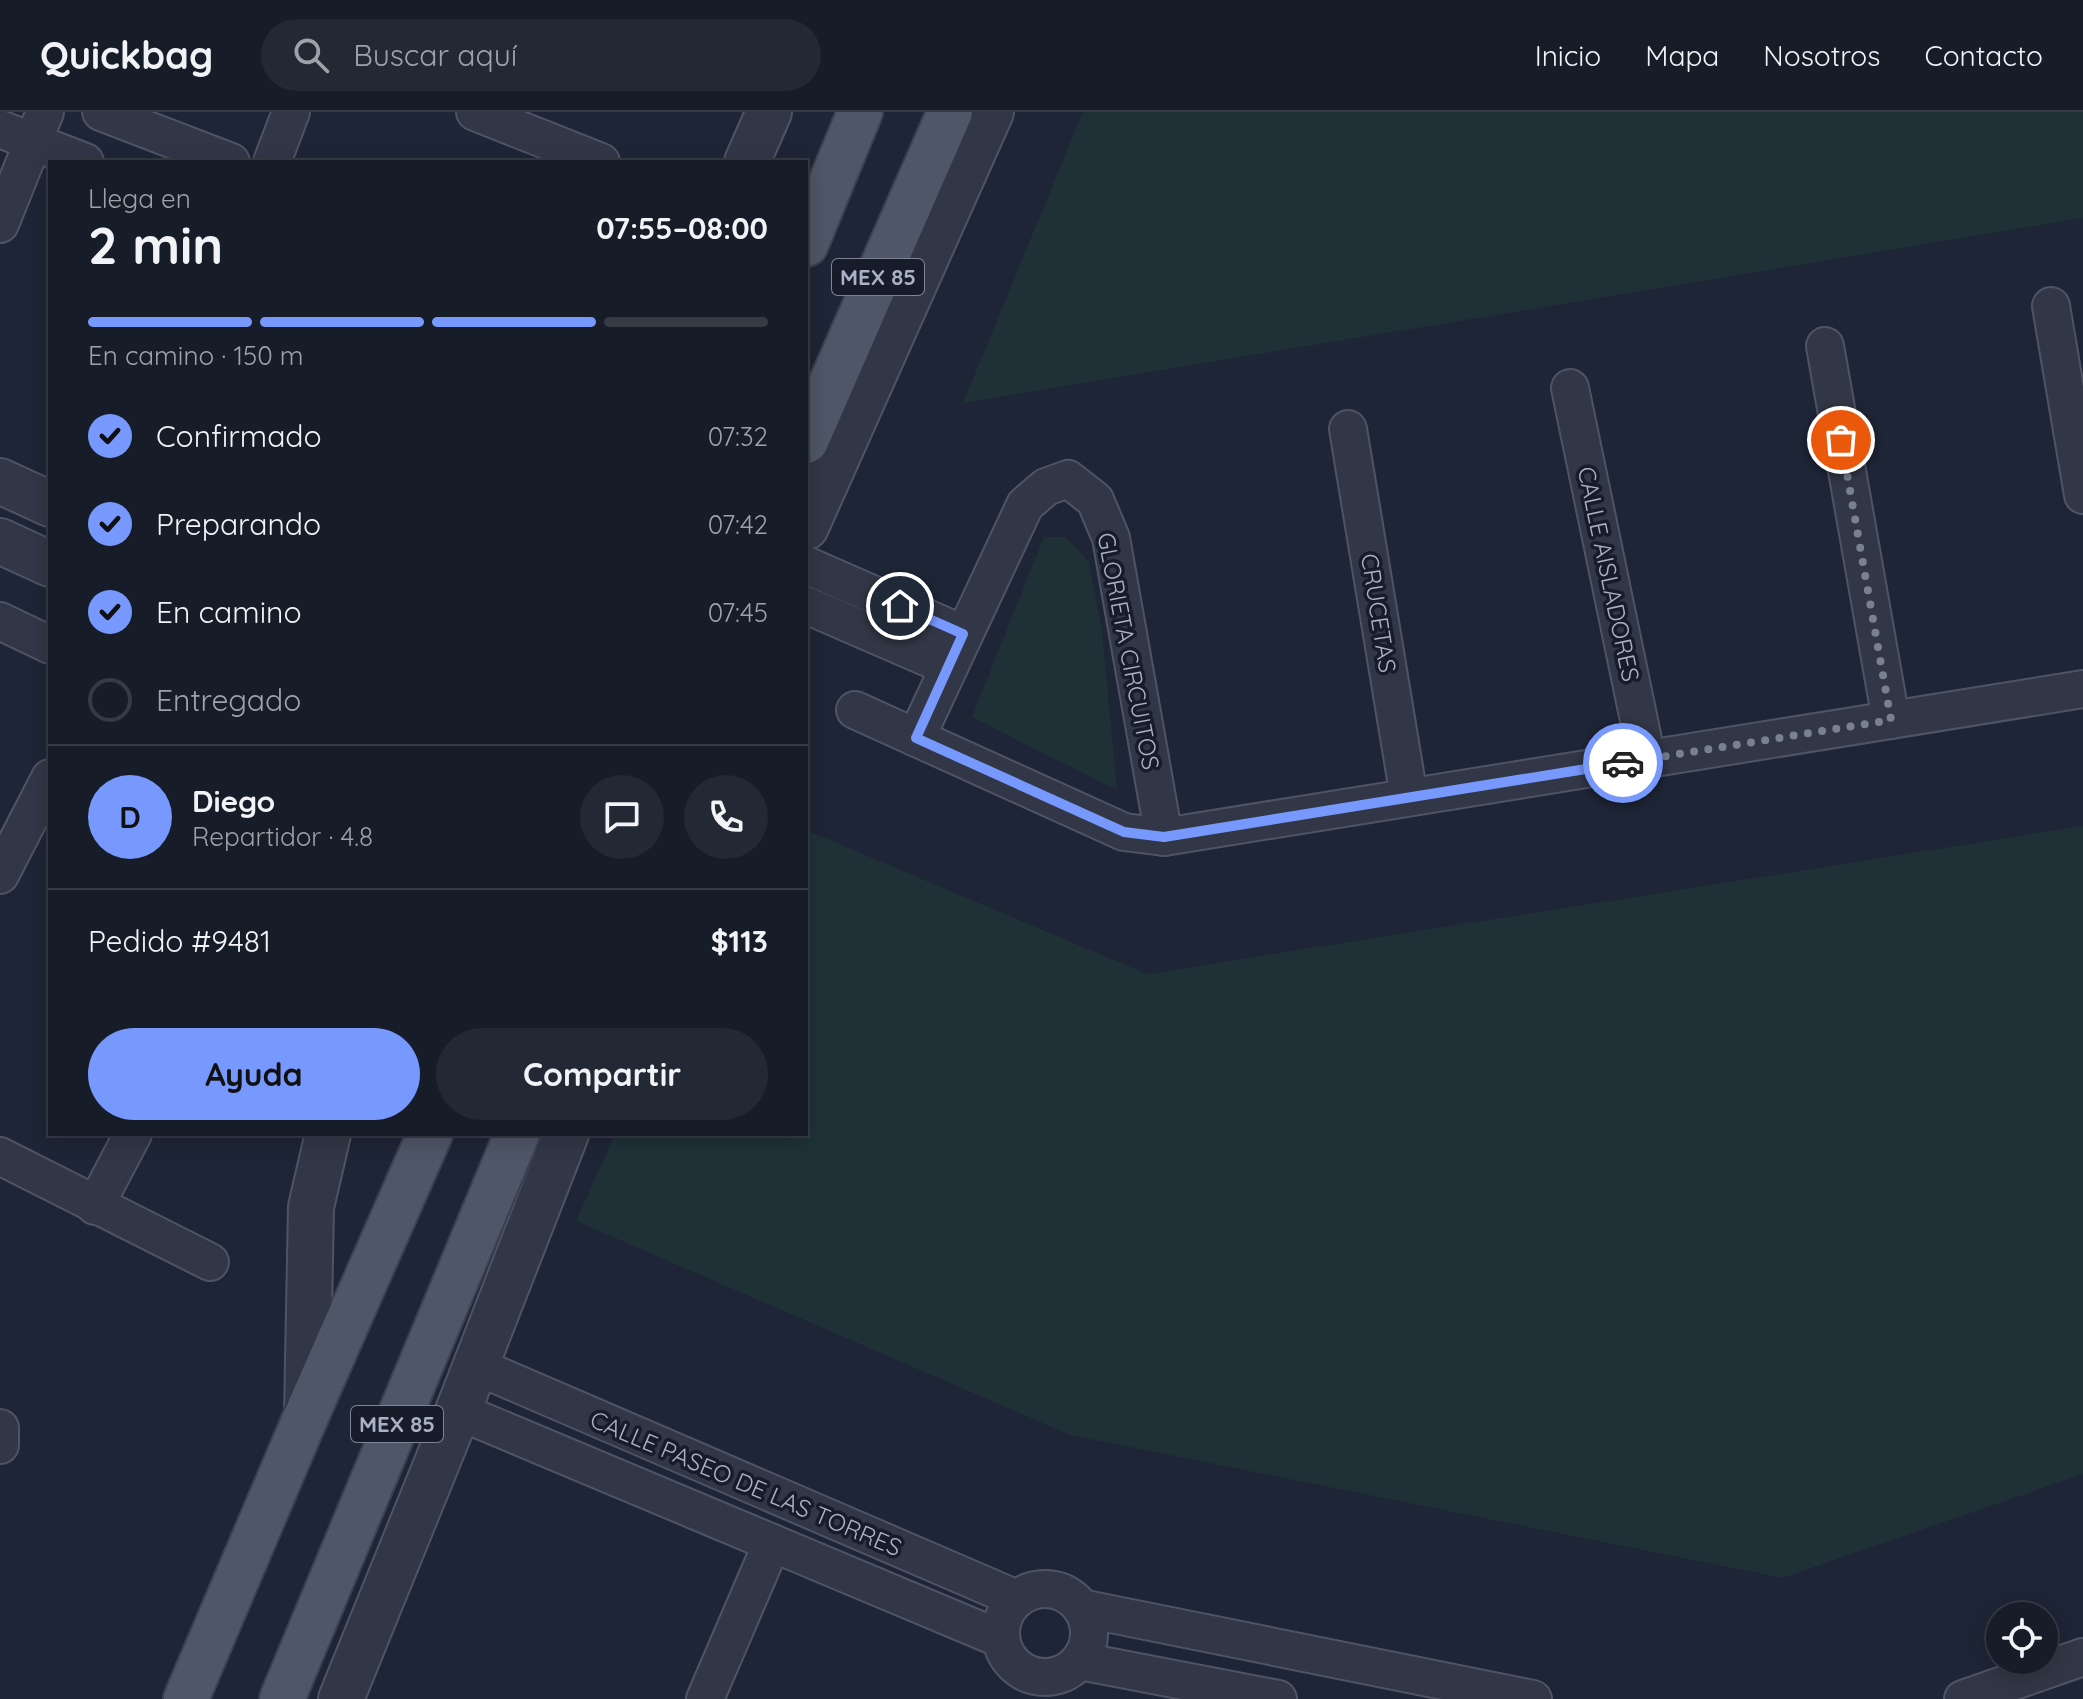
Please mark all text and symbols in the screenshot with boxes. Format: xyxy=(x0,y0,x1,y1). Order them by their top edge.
search box xyxy=(261,19,821,91)
text: Quickbag xyxy=(40,31,213,79)
icon: search xyxy=(289,33,333,77)
text: Buscar aquí xyxy=(353,36,517,74)
text: Inicio xyxy=(1535,38,1601,73)
text: Mapa xyxy=(1645,38,1719,73)
text: Nosotros xyxy=(1763,38,1880,73)
text: Contacto xyxy=(1924,38,2043,73)
text: Llega en xyxy=(88,182,191,215)
text: 07:55–08:00 xyxy=(596,209,768,247)
text: 2 min xyxy=(88,212,223,277)
road number: MEX 85 xyxy=(832,259,924,295)
text: En camino · 150 m xyxy=(88,339,303,372)
pin xyxy=(1807,406,1875,474)
icon: check xyxy=(88,414,132,458)
text: Confirmado xyxy=(156,417,322,455)
icon: bag xyxy=(1819,418,1863,462)
text: 07:32 xyxy=(708,420,768,453)
street label: CALLE AISLADORES xyxy=(1572,464,1646,684)
icon: check xyxy=(88,502,132,546)
text: Preparando xyxy=(156,505,321,543)
text: 07:42 xyxy=(708,508,768,541)
street label: GLORIETA CIRCUITOS xyxy=(1091,530,1167,772)
street label: CRUCETAS xyxy=(1355,551,1403,675)
pin xyxy=(866,572,934,640)
icon: home xyxy=(878,584,922,628)
icon: check xyxy=(88,590,132,634)
text: En camino xyxy=(156,593,302,631)
text: 07:45 xyxy=(708,596,768,629)
text: Entregado xyxy=(156,681,301,719)
courier xyxy=(1583,723,1663,803)
icon: car xyxy=(1601,741,1645,785)
button: chat xyxy=(580,775,664,859)
button: phone xyxy=(684,775,768,859)
text: Diego xyxy=(192,782,275,820)
text: D xyxy=(119,798,141,836)
text: Repartidor · 4.8 xyxy=(192,820,373,853)
text: Pedido #9481 xyxy=(88,922,271,960)
text: $113 xyxy=(711,922,768,960)
button: Ayuda xyxy=(88,1028,420,1120)
button: Compartir xyxy=(436,1028,768,1120)
street label: CALLE PASEO DE LAS TORRES xyxy=(586,1404,906,1562)
road number: MEX 85 xyxy=(351,1406,443,1442)
map controls xyxy=(1986,1602,2058,1674)
button: locate xyxy=(1986,1602,2058,1674)

